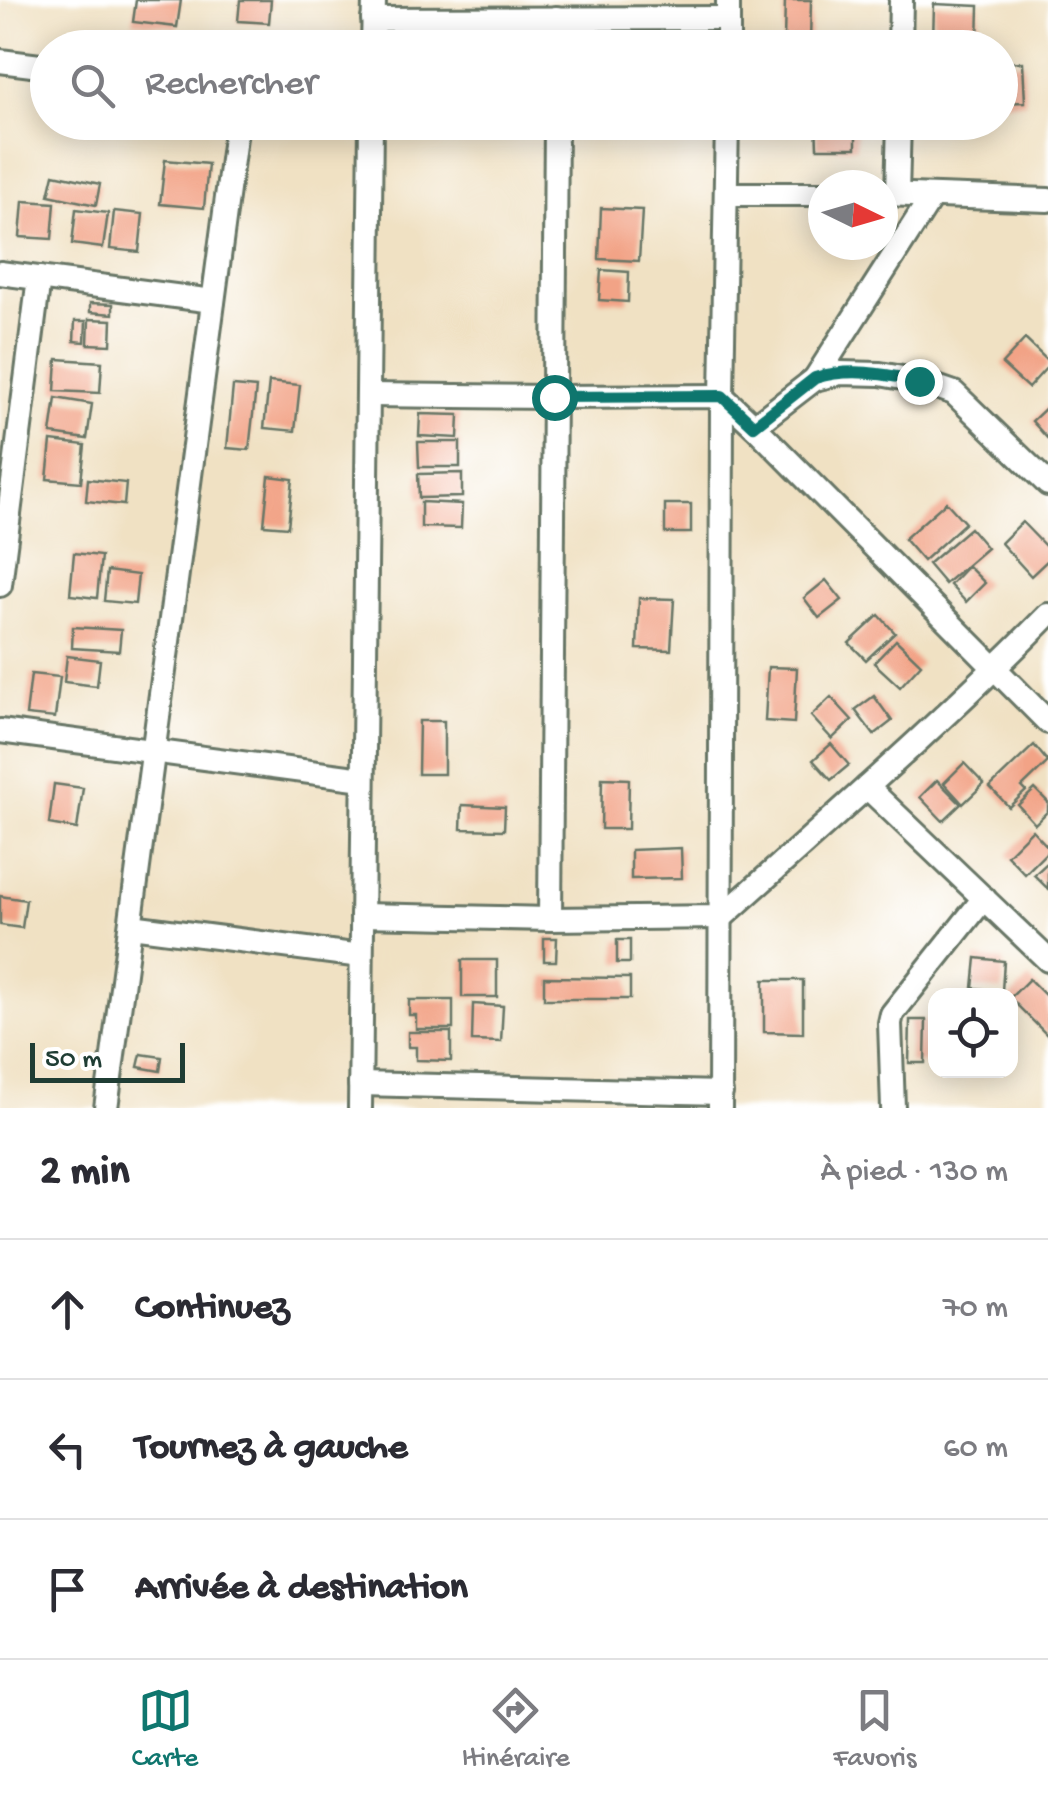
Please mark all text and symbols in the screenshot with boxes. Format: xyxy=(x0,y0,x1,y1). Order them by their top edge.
search box xyxy=(30,30,1018,140)
icon: search xyxy=(65,58,120,113)
text: Rechercher xyxy=(145,63,317,107)
north arrow xyxy=(808,170,898,260)
route end xyxy=(897,359,943,405)
route start xyxy=(532,375,578,421)
map controls xyxy=(928,988,1018,1078)
button: locate xyxy=(928,988,1018,1078)
scale bar xyxy=(30,1038,185,1082)
text: 50 m xyxy=(45,1044,102,1077)
text: 2 min xyxy=(40,1149,129,1198)
text: À pied · 130 m xyxy=(820,1154,1008,1192)
icon: ahead xyxy=(40,1282,95,1337)
text: Continuez xyxy=(135,1287,289,1331)
text: 70 m xyxy=(943,1290,1008,1328)
icon: left xyxy=(40,1422,95,1477)
text: Tournez à gauche xyxy=(135,1427,408,1471)
text: 60 m xyxy=(943,1430,1008,1468)
icon: arrive xyxy=(40,1562,95,1617)
text: Arrivée à destination xyxy=(135,1567,468,1611)
tab: Carte xyxy=(132,1683,198,1776)
tab: Itinéraire xyxy=(462,1683,570,1776)
tab: Favoris xyxy=(833,1683,916,1776)

